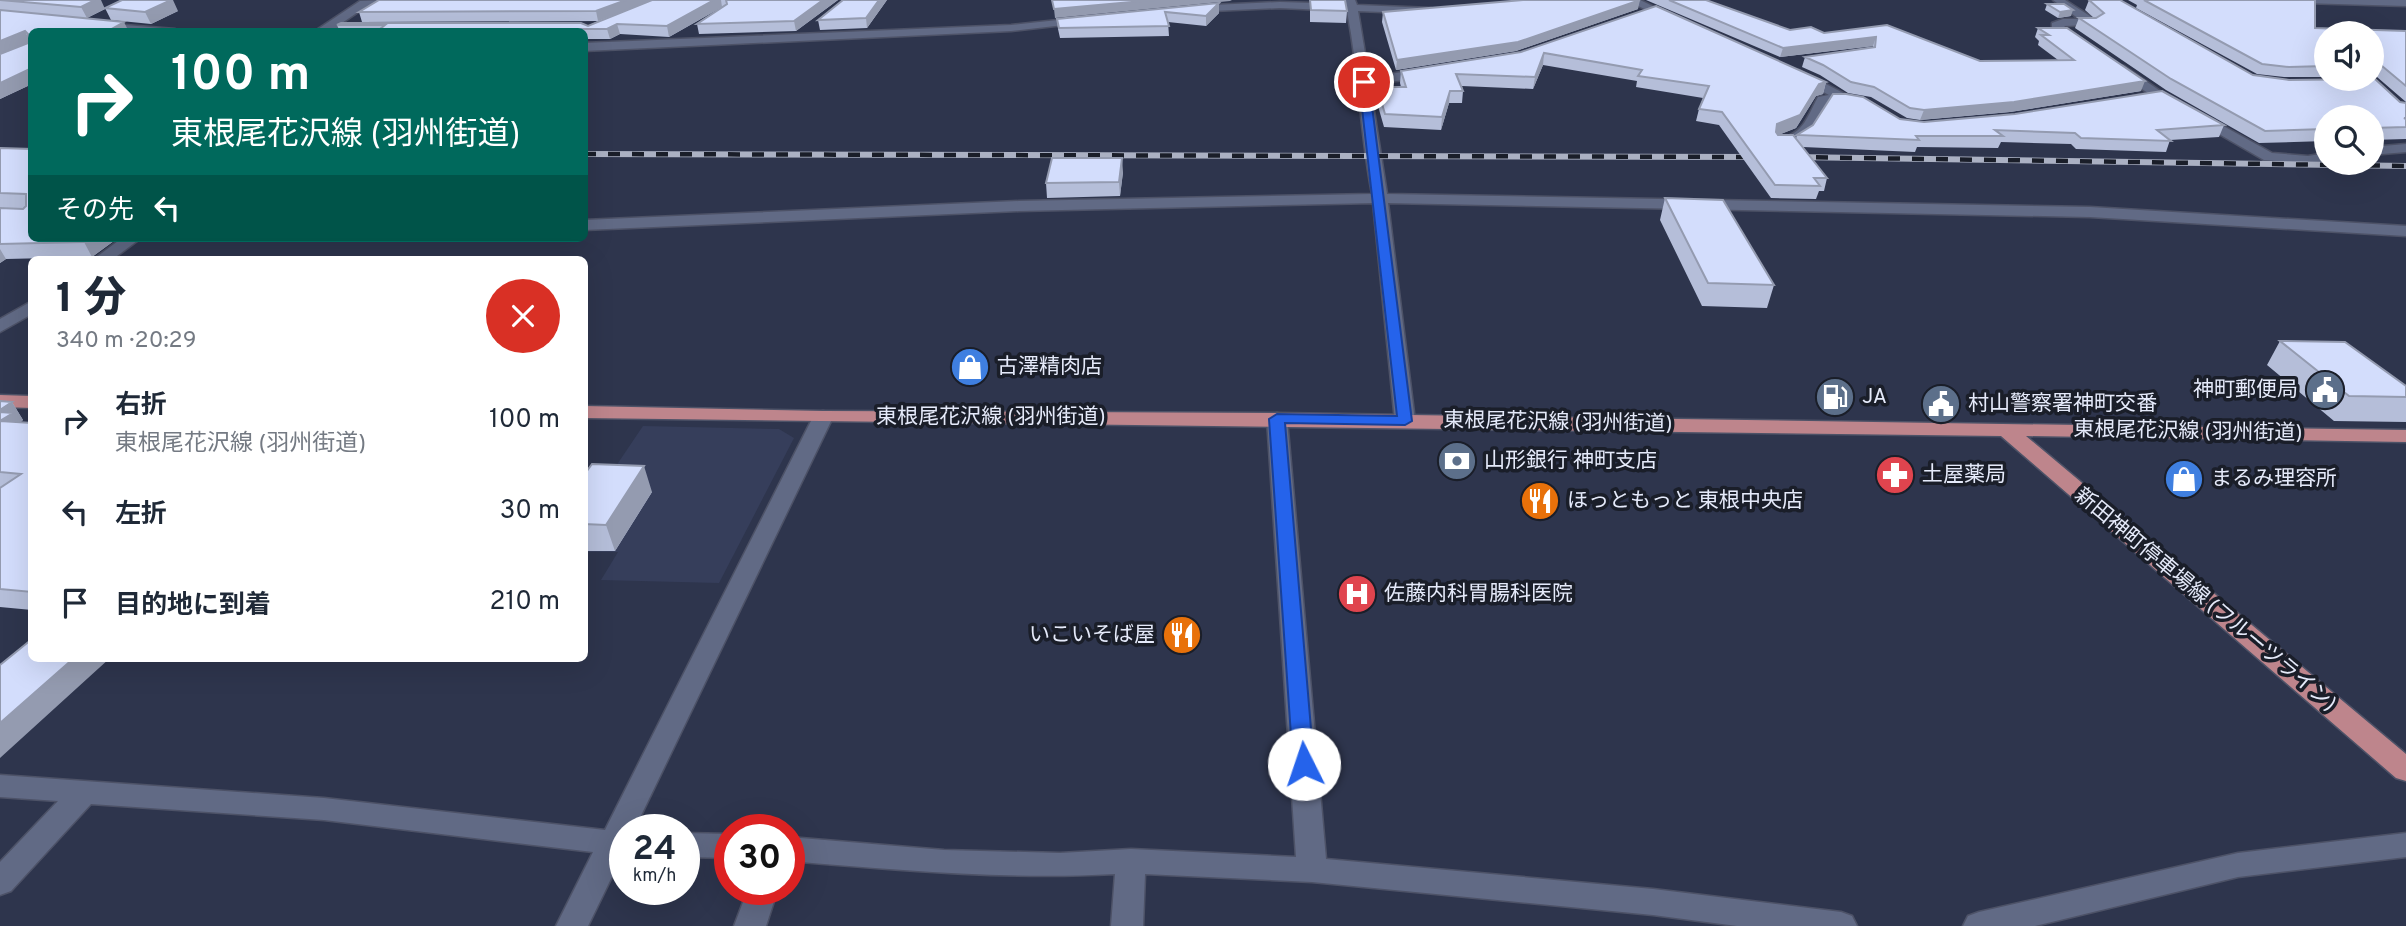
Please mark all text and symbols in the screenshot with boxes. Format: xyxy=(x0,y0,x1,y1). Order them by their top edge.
map controls xyxy=(2314,21,2384,175)
button: sound xyxy=(2314,21,2384,91)
text: 100 m xyxy=(171,46,310,108)
pin xyxy=(1334,52,1394,112)
icon: right xyxy=(56,56,147,147)
icon: arrive xyxy=(1345,63,1383,101)
button: search xyxy=(2314,105,2384,175)
text: 東根尾花沢線 (羽州街道) xyxy=(171,116,520,156)
icon: left xyxy=(148,189,186,227)
text: その先 xyxy=(56,195,134,228)
text: 1 分 xyxy=(56,274,126,327)
button: close xyxy=(486,279,560,353)
text: 340 m · 20:29 xyxy=(56,327,196,356)
shop icon: 古澤精肉店 xyxy=(949,346,991,388)
place label: 古澤精肉店 xyxy=(997,354,1102,381)
public building icon: 神町郵便局 xyxy=(2304,369,2346,411)
fuel station icon: JA xyxy=(1814,376,1856,418)
place label: 神町郵便局 xyxy=(2193,377,2298,404)
public building icon: 村山警察署神町交番 xyxy=(1920,383,1962,425)
place label: JA xyxy=(1862,384,1887,411)
text: 右折 xyxy=(115,390,167,423)
place label: 村山警察署神町交番 xyxy=(1968,391,2157,418)
icon: right xyxy=(56,402,94,440)
text: 100 m xyxy=(489,404,560,437)
street label: 東根尾花沢線 (羽州街道) xyxy=(876,404,1106,431)
street label: 東根尾花沢線 (羽州街道) xyxy=(1443,408,1673,438)
street label: 東根尾花沢線 (羽州街道) xyxy=(2073,417,2303,447)
text: 東根尾花沢線 (羽州街道) xyxy=(115,430,366,459)
bank icon: 山形銀行 神町支店 xyxy=(1436,440,1478,482)
place label: 山形銀行 神町支店 xyxy=(1484,448,1657,475)
pharmacy icon: 土屋薬局 xyxy=(1874,454,1916,496)
shop icon: まるみ理容所 xyxy=(2163,458,2205,500)
place label: 土屋薬局 xyxy=(1922,462,2006,489)
place label: まるみ理容所 xyxy=(2211,466,2337,493)
restaurant icon: ほっともっと 東根中央店 xyxy=(1519,480,1561,522)
street label: 新田神町停車場線 (フルーツライン) xyxy=(2068,482,2342,718)
place label: ほっともっと 東根中央店 xyxy=(1567,488,1803,515)
icon: left xyxy=(56,493,94,531)
text: 30 m xyxy=(500,495,560,528)
text: 左折 xyxy=(115,499,167,532)
hospital icon: 佐藤内科胃腸科医院 xyxy=(1336,573,1378,615)
place label: 佐藤内科胃腸科医院 xyxy=(1384,581,1573,608)
icon: arrive xyxy=(56,584,94,622)
text: 210 m xyxy=(490,586,560,619)
text: 目的地に到着 xyxy=(115,590,271,623)
restaurant icon: いこいそば屋 xyxy=(1161,614,1203,656)
place label: いこいそば屋 xyxy=(1029,622,1155,649)
position arrow xyxy=(1267,727,1341,801)
speed limit sign: 30 xyxy=(714,814,805,905)
text: 24 xyxy=(633,828,676,872)
text: km/h xyxy=(633,865,676,888)

